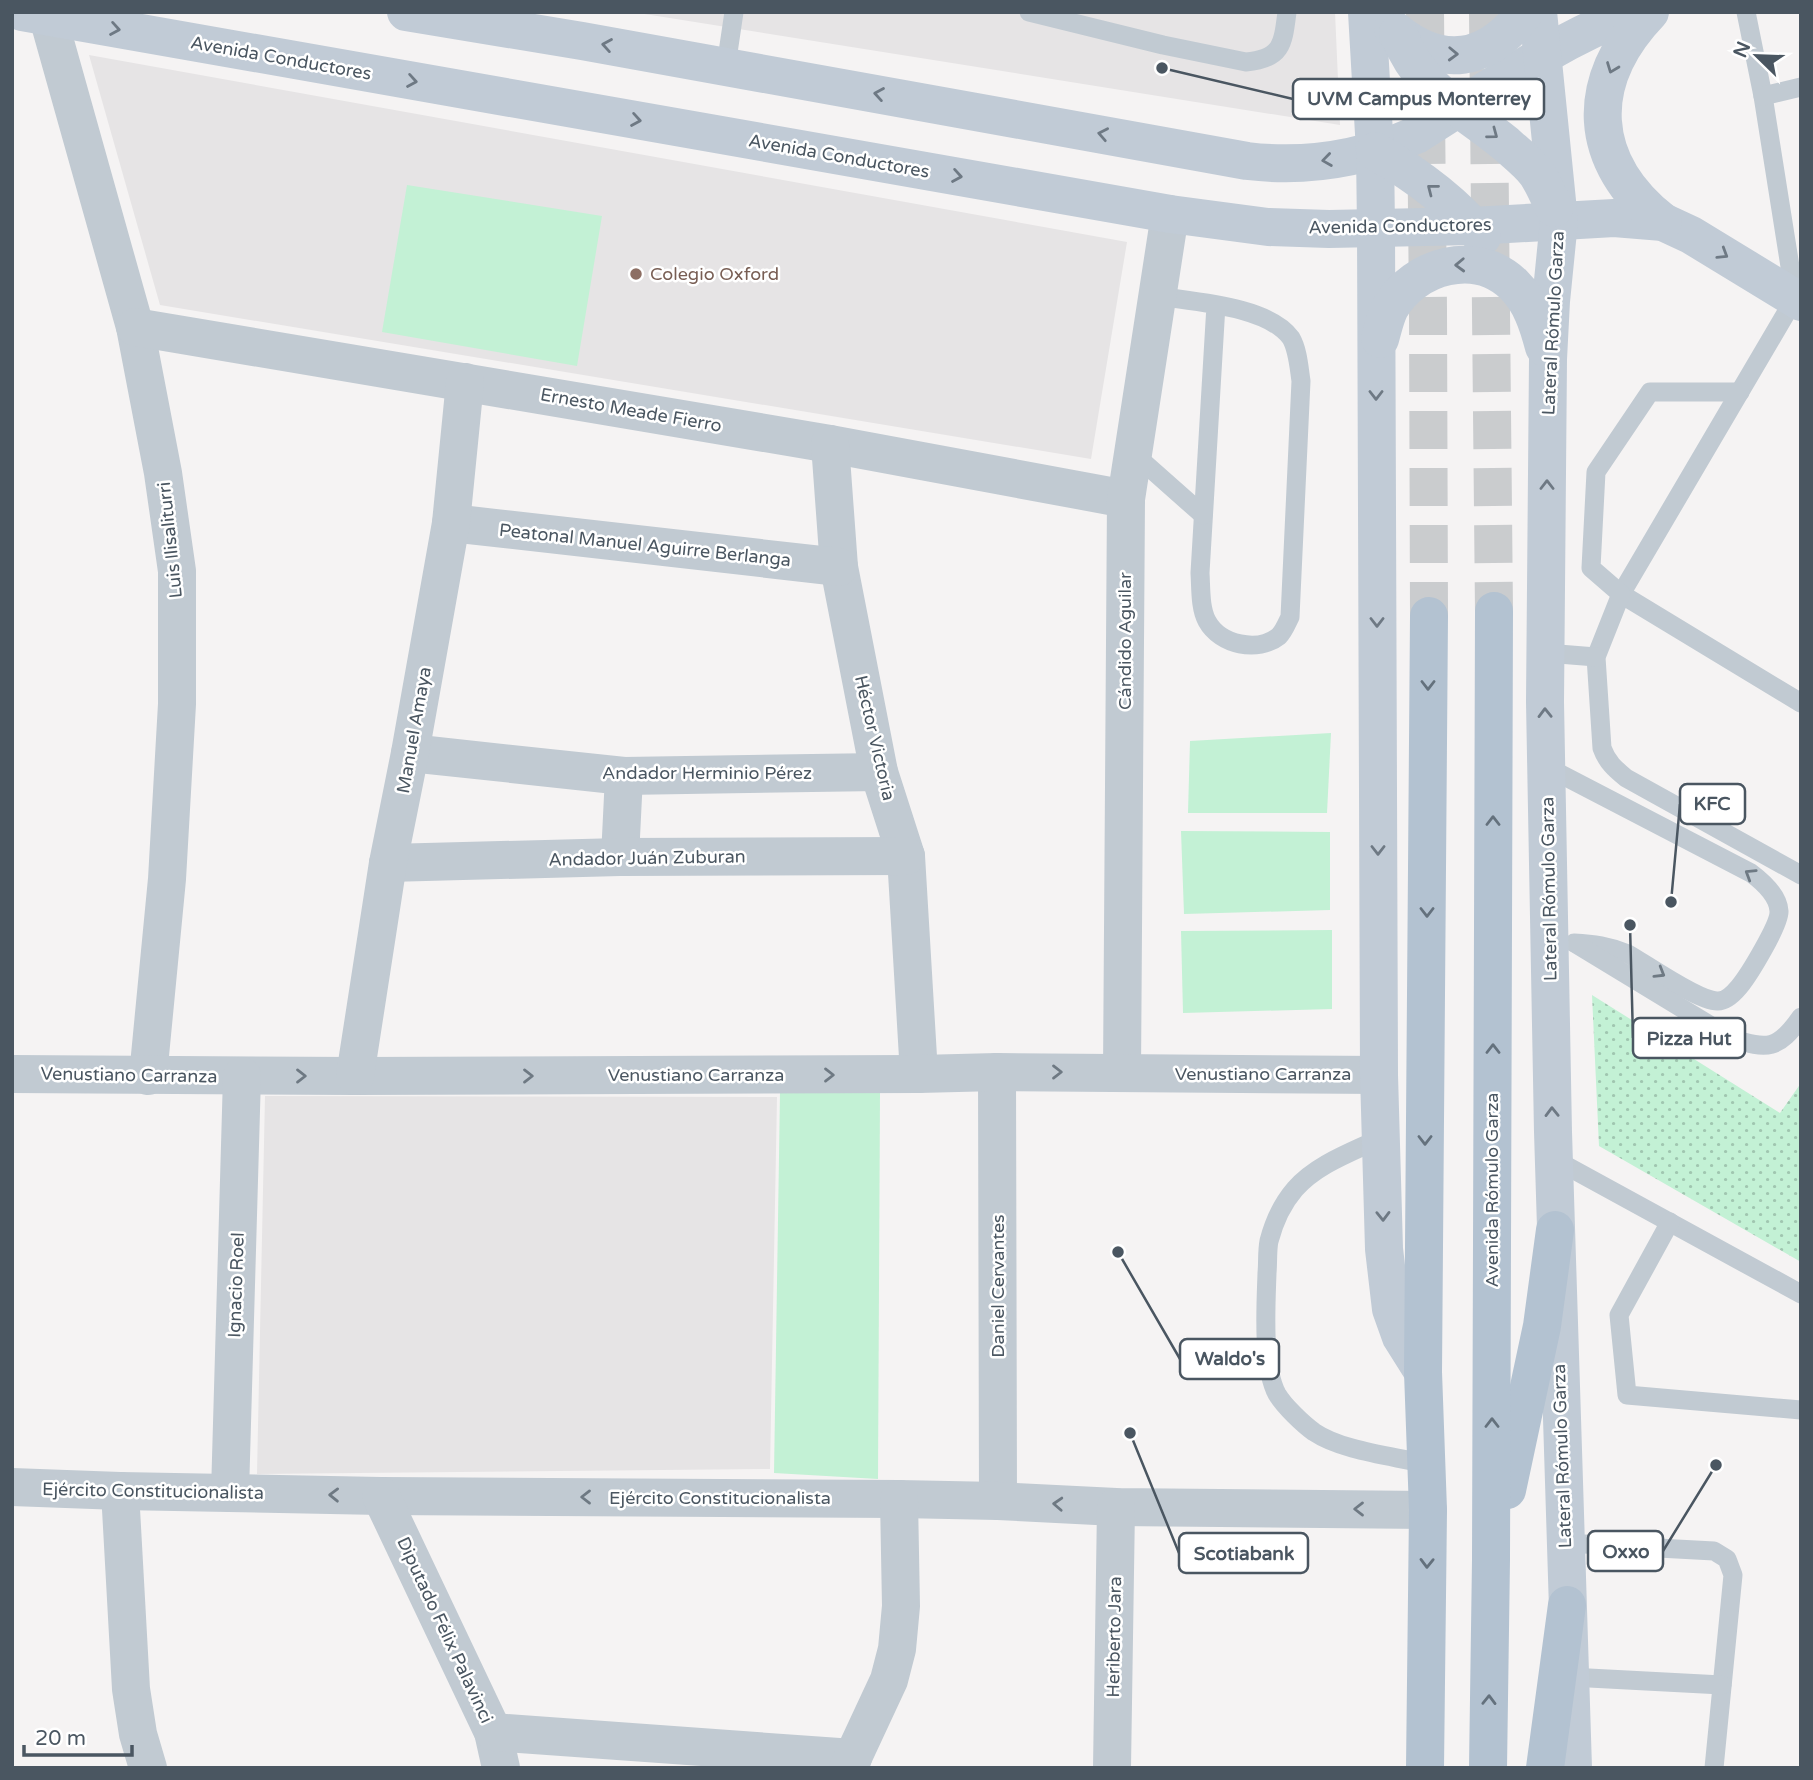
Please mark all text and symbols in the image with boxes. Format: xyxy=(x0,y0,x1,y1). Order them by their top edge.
one-way arrow xyxy=(109,21,121,36)
north arrow xyxy=(1722,21,1792,91)
street label: Avenida Conductores xyxy=(189,31,373,85)
one-way arrow xyxy=(601,38,613,53)
text: N xyxy=(1729,38,1755,61)
one-way arrow xyxy=(1448,47,1459,62)
one-way arrow xyxy=(1606,62,1620,74)
one-way arrow xyxy=(406,73,418,88)
callout: UVM Campus Monterrey xyxy=(1293,79,1544,119)
one-way arrow xyxy=(873,87,885,102)
text: UVM Campus Monterrey xyxy=(1307,88,1532,111)
one-way arrow xyxy=(630,112,642,127)
one-way arrow xyxy=(1485,126,1498,139)
one-way arrow xyxy=(1097,127,1109,142)
street label: Avenida Conductores xyxy=(747,129,931,183)
one-way arrow xyxy=(1322,153,1333,168)
one-way arrow xyxy=(951,168,962,183)
one-way arrow xyxy=(1427,184,1439,197)
street label: Avenida Conductores xyxy=(1308,213,1492,239)
street label: Lateral Rómulo Garza xyxy=(1537,230,1569,416)
one-way arrow xyxy=(1715,246,1728,259)
one-way arrow xyxy=(1455,257,1465,273)
place label: Colegio Oxford xyxy=(650,263,779,285)
marker: Colegio Oxford xyxy=(628,266,644,282)
street label: Ernesto Meade Fierro xyxy=(539,383,724,437)
one-way arrow xyxy=(1368,390,1384,400)
one-way arrow xyxy=(1539,480,1555,490)
street label: Luis Ilisaliturri xyxy=(153,481,187,599)
street label: Peatonal Manuel Aguirre Berlanga xyxy=(498,519,792,571)
street label: Cándido Aguilar xyxy=(1114,572,1136,710)
one-way arrow xyxy=(1369,617,1385,628)
street label: Manuel Amaya xyxy=(392,665,436,795)
street label: Héctor Victoria xyxy=(850,673,900,803)
one-way arrow xyxy=(1420,680,1436,690)
one-way arrow xyxy=(1538,707,1553,718)
street label: Andador Herminio Pérez xyxy=(602,762,812,784)
callout: KFC xyxy=(1680,784,1745,824)
text: KFC xyxy=(1693,793,1731,815)
street label: Lateral Rómulo Garza xyxy=(1536,797,1562,981)
one-way arrow xyxy=(1485,815,1501,826)
street label: Andador Juán Zuburan xyxy=(548,845,746,871)
one-way arrow xyxy=(1370,845,1386,855)
one-way arrow xyxy=(1745,869,1758,882)
one-way arrow xyxy=(1419,907,1434,918)
one-way arrow xyxy=(1652,965,1665,978)
callout: Pizza Hut xyxy=(1633,1018,1745,1058)
text: Pizza Hut xyxy=(1647,1028,1732,1050)
one-way arrow xyxy=(1485,1043,1501,1053)
street label: Venustiano Carranza xyxy=(40,1062,218,1088)
street label: Venustiano Carranza xyxy=(1175,1063,1351,1085)
street label: Venustiano Carranza xyxy=(608,1064,784,1086)
one-way arrow xyxy=(1052,1064,1063,1080)
one-way arrow xyxy=(824,1067,835,1082)
one-way arrow xyxy=(296,1068,307,1084)
one-way arrow xyxy=(524,1068,534,1084)
street label: Avenida Rómulo Garza xyxy=(1481,1093,1503,1287)
one-way arrow xyxy=(1545,1106,1560,1117)
one-way arrow xyxy=(1417,1135,1433,1145)
one-way arrow xyxy=(1375,1212,1391,1222)
street label: Daniel Cervantes xyxy=(987,1214,1009,1358)
street label: Ignacio Roel xyxy=(223,1232,249,1338)
callout: Waldo's xyxy=(1180,1339,1279,1379)
text: Waldo's xyxy=(1195,1348,1265,1370)
street label: Lateral Rómulo Garza xyxy=(1548,1363,1576,1549)
one-way arrow xyxy=(1484,1417,1500,1428)
street label: Ejército Constitucionalista xyxy=(42,1478,264,1504)
one-way arrow xyxy=(328,1487,339,1503)
street label: Ejército Constitucionalista xyxy=(609,1487,831,1509)
one-way arrow xyxy=(580,1489,591,1505)
one-way arrow xyxy=(1053,1497,1064,1512)
one-way arrow xyxy=(1354,1501,1364,1517)
callout: Oxxo xyxy=(1588,1531,1663,1571)
street label: Diputado Félix Palavinci xyxy=(392,1533,498,1727)
callout: Scotiabank xyxy=(1179,1533,1308,1573)
text: Oxxo xyxy=(1602,1541,1650,1563)
text: Scotiabank xyxy=(1194,1543,1295,1565)
one-way arrow xyxy=(1419,1558,1435,1569)
street label: Heriberto Jara xyxy=(1102,1576,1126,1698)
one-way arrow xyxy=(1481,1694,1497,1704)
scale bar xyxy=(24,1714,133,1758)
text: 20 m xyxy=(35,1726,86,1751)

